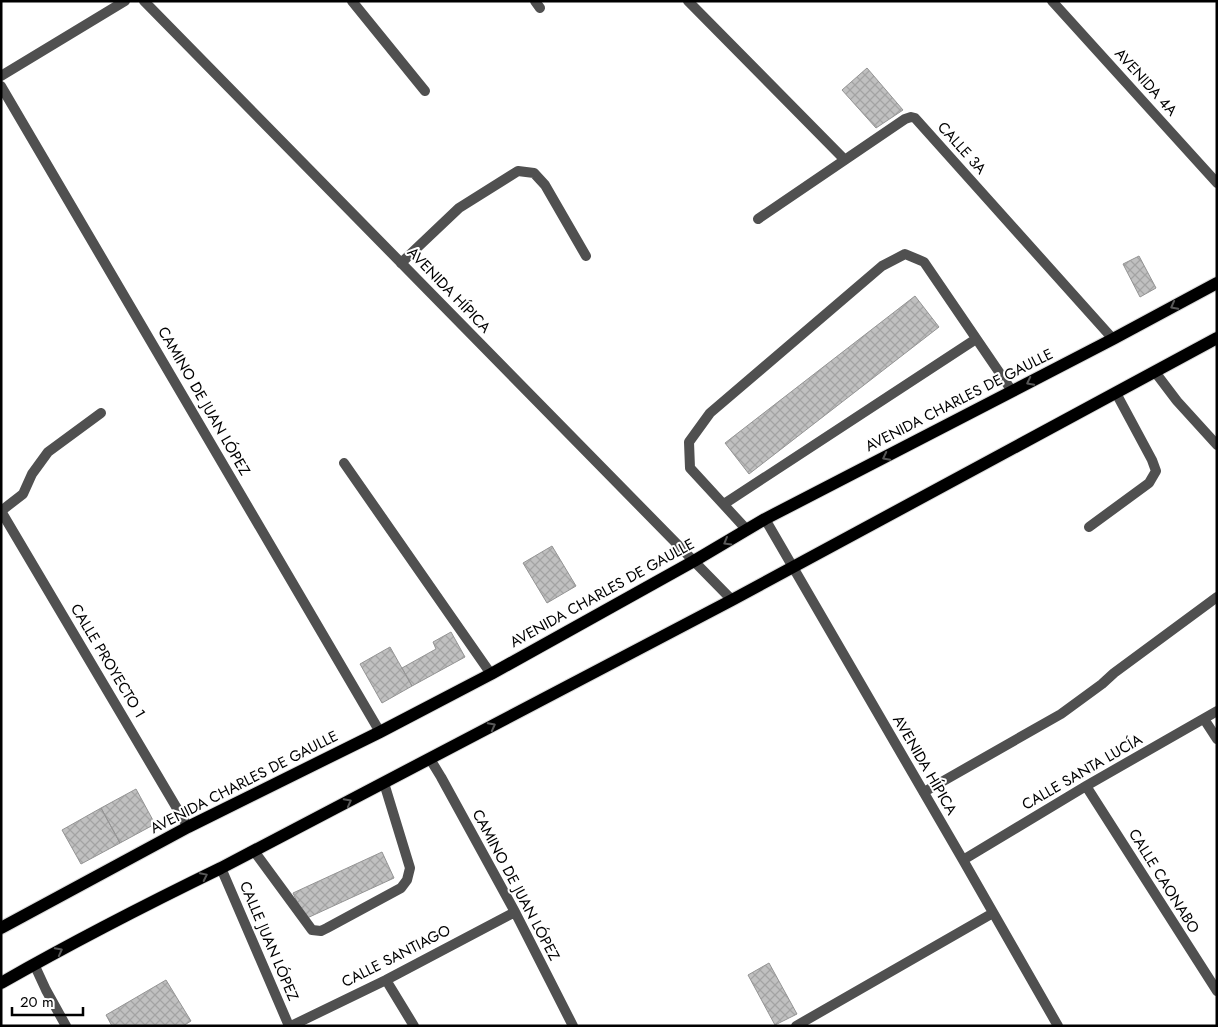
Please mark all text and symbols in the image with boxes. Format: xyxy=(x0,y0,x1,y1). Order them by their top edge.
street label: AVENIDA 4A xyxy=(1110,43,1183,121)
street label: CALLE 3A xyxy=(932,117,992,179)
street label: AVENIDA HÍPICA xyxy=(402,242,496,338)
one-way arrow xyxy=(1170,300,1179,310)
street label: CAMINO DE JUAN LÓPEZ xyxy=(152,323,256,479)
street label: AVENIDA CHARLES DE GAULLE xyxy=(861,343,1057,457)
one-way arrow xyxy=(1026,376,1035,386)
one-way arrow xyxy=(882,451,891,461)
street label: AVENIDA CHARLES DE GAULLE xyxy=(506,533,698,653)
one-way arrow xyxy=(724,535,733,545)
street label: CALLE PROYECTO 1 xyxy=(65,600,151,722)
street label: AVENIDA HÍPICA xyxy=(887,711,963,819)
one-way arrow xyxy=(487,722,496,732)
street label: AVENIDA CHARLES DE GAULLE xyxy=(146,725,342,839)
street label: CALLE SANTA LUCÍA xyxy=(1018,728,1146,815)
one-way arrow xyxy=(343,798,352,808)
street label: CAMINO DE JUAN LÓPEZ xyxy=(467,805,565,965)
street label: CALLE CAONABO xyxy=(1123,825,1205,938)
one-way arrow xyxy=(199,872,208,883)
street label: CALLE JUAN LÓPEZ xyxy=(234,878,304,1004)
street label: CALLE SANTIAGO xyxy=(338,919,454,993)
one-way arrow xyxy=(54,947,63,957)
scale bar xyxy=(12,984,84,1016)
text: 20 m xyxy=(20,991,54,1013)

